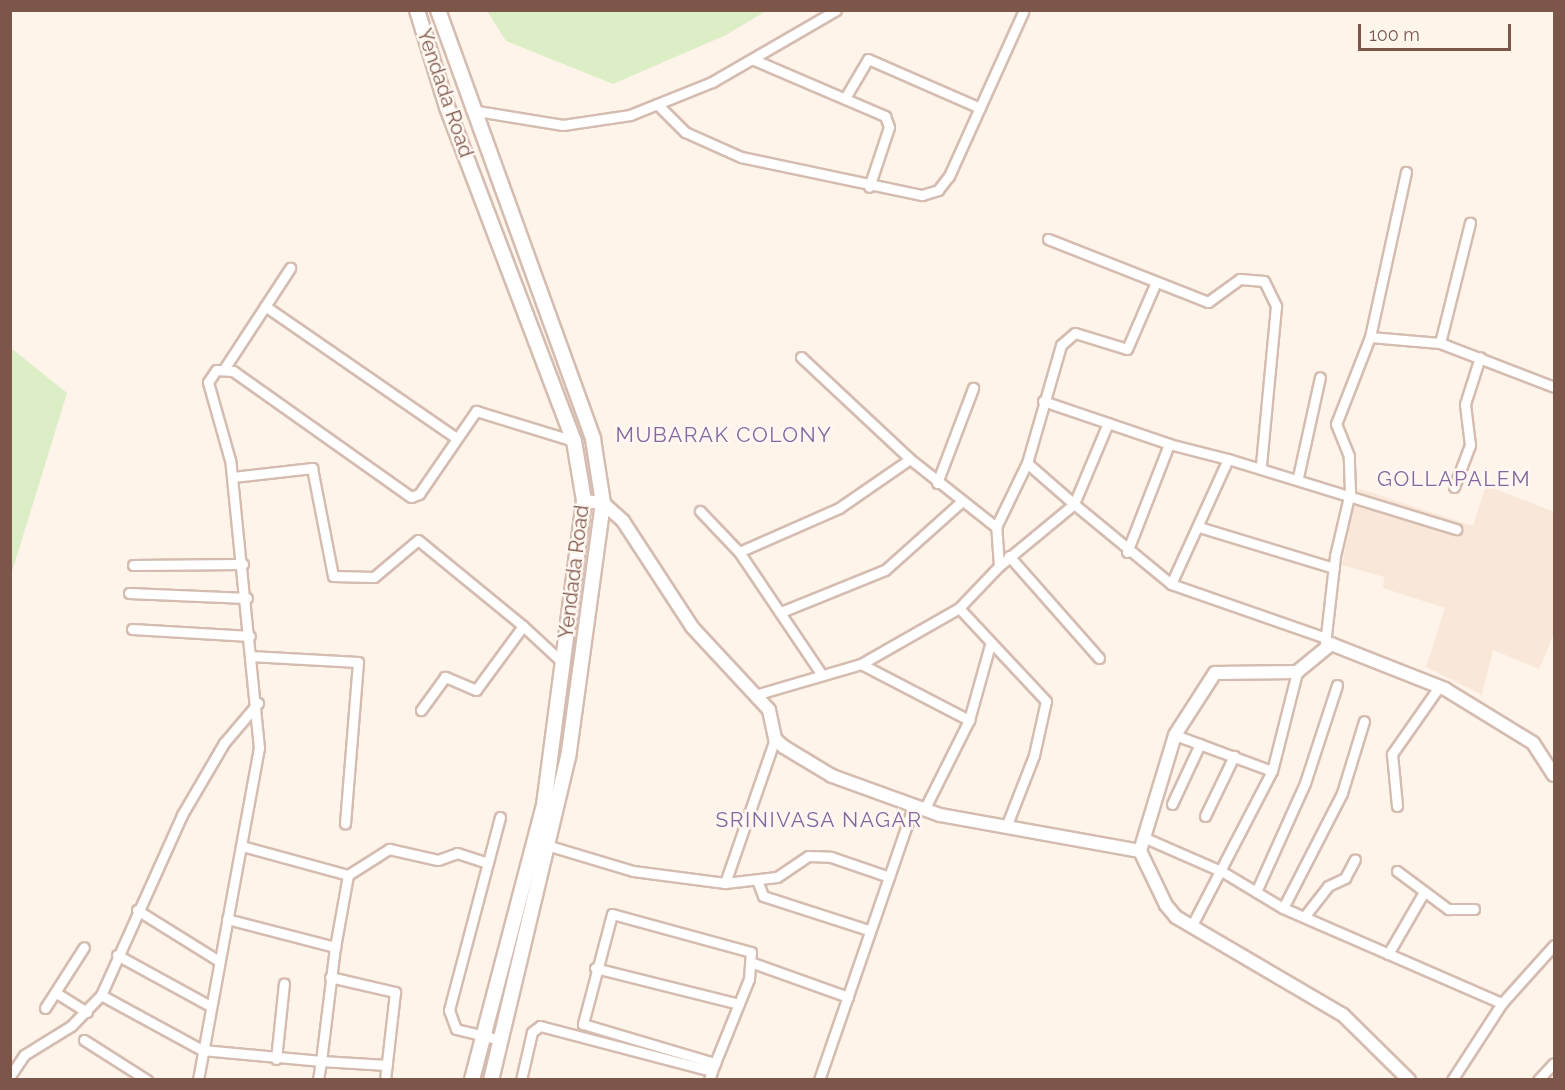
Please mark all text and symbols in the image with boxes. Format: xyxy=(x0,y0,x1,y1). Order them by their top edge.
scale bar xyxy=(1361,12,1514,50)
text: 100 m xyxy=(1369,24,1420,45)
street label: Yendada Road xyxy=(412,26,478,160)
district label: MUBARAK COLONY xyxy=(615,422,833,448)
district label: GOLLAPALEM xyxy=(1377,466,1531,492)
street label: Yendada Road xyxy=(554,504,594,640)
district label: SRINIVASA NAGAR xyxy=(715,807,923,833)

